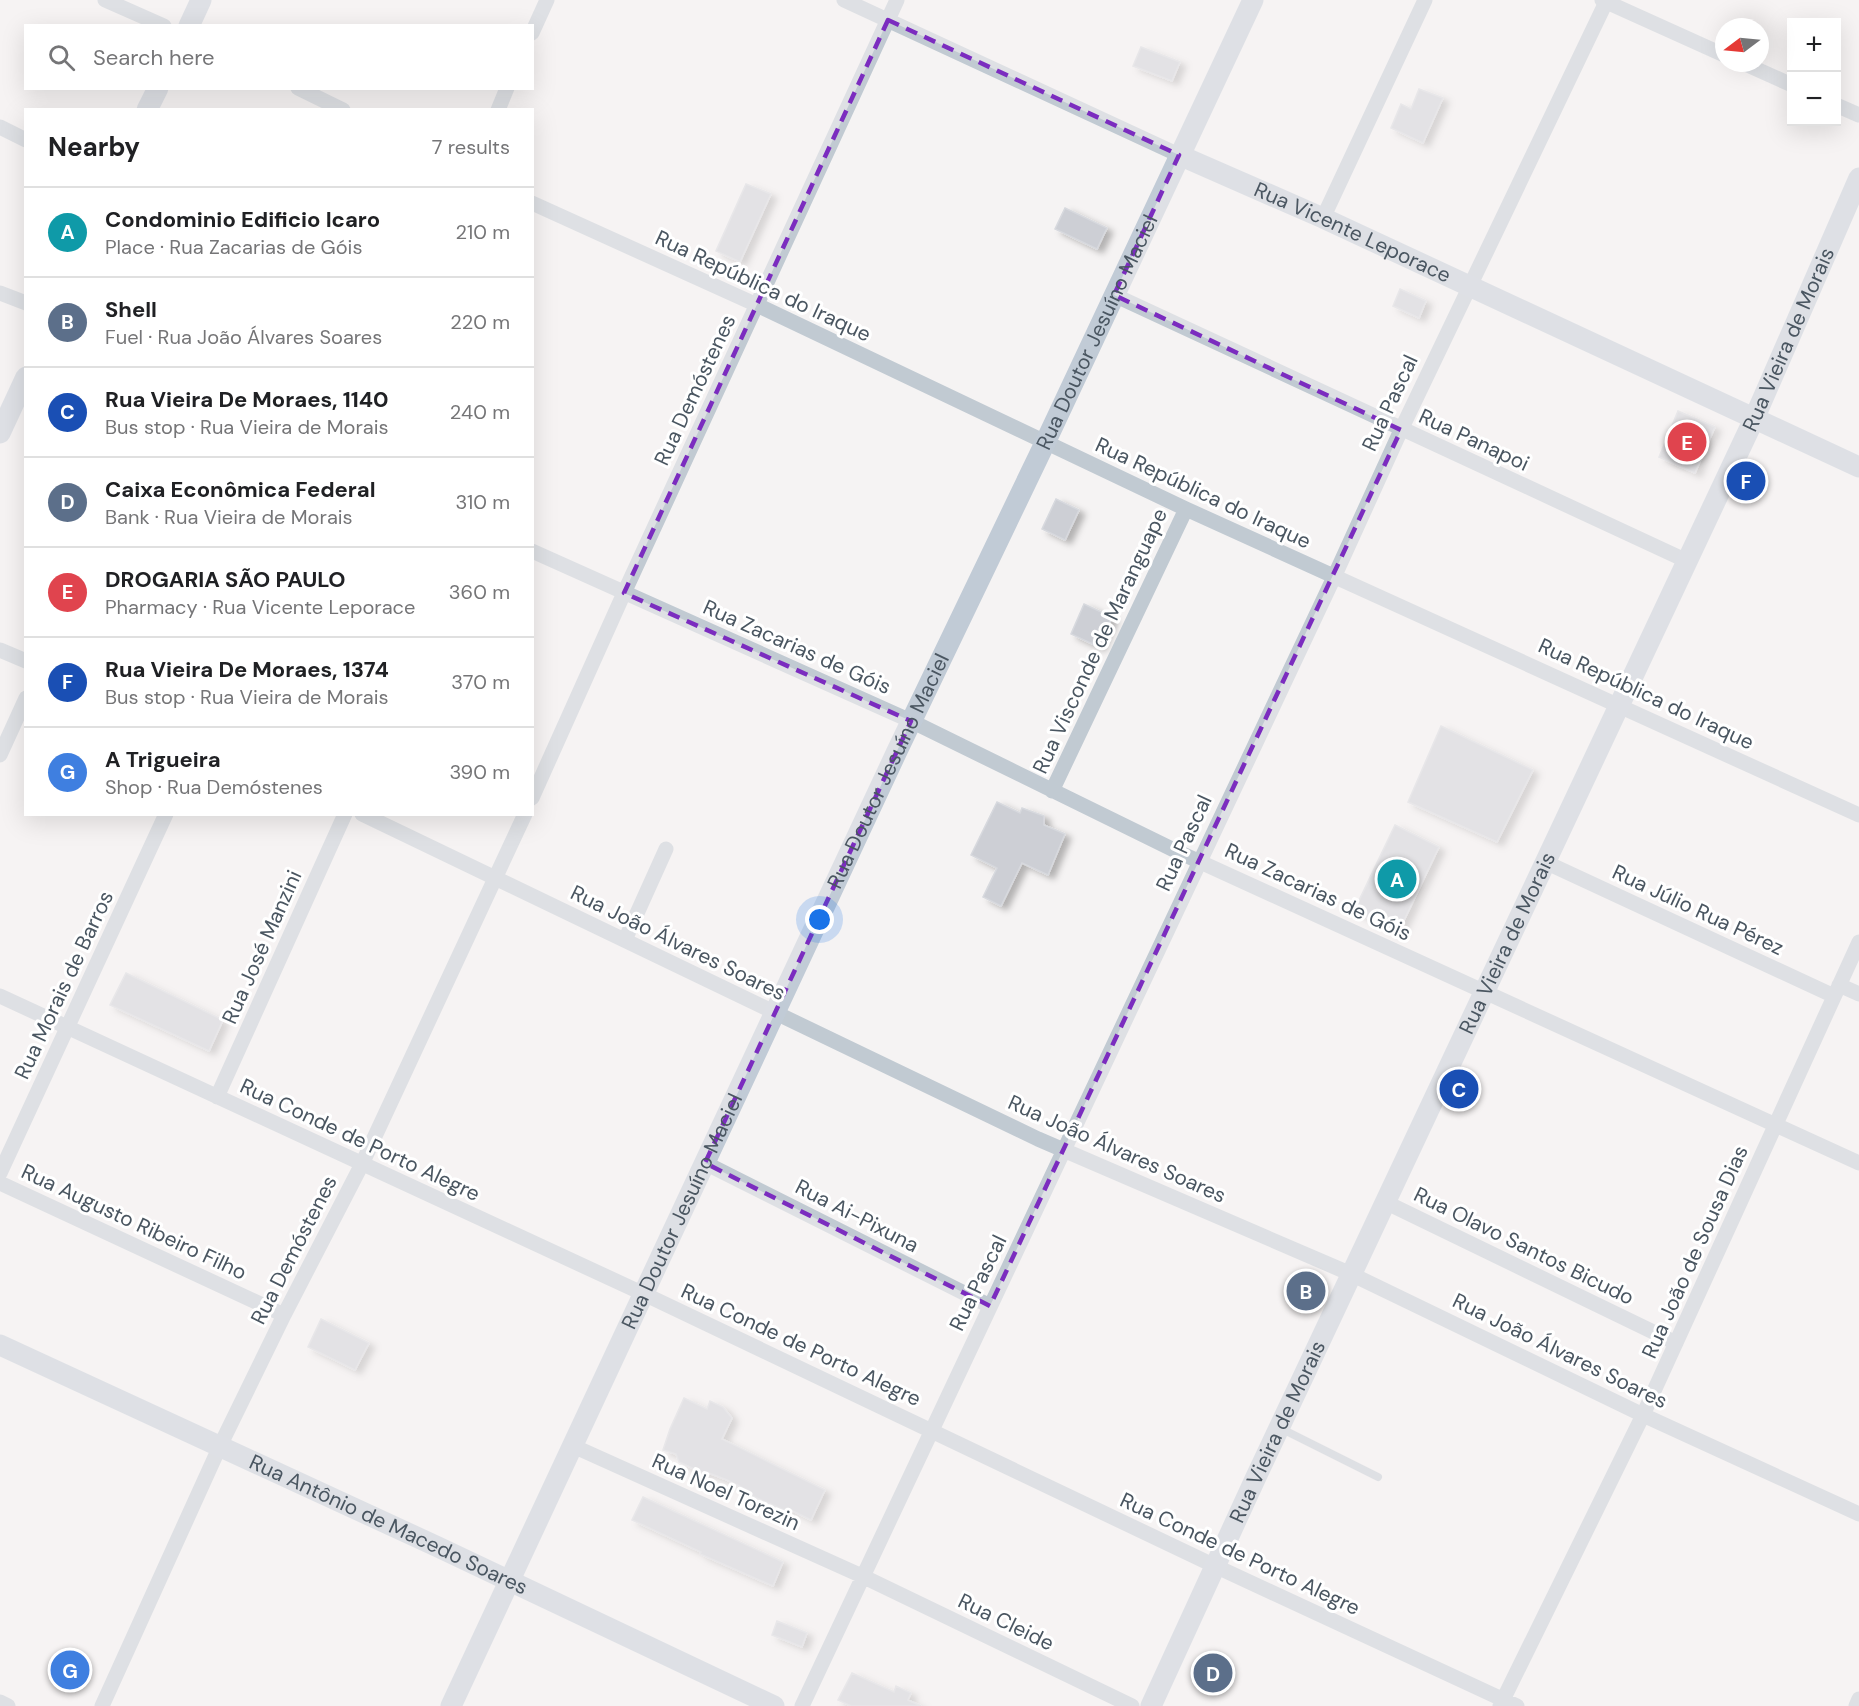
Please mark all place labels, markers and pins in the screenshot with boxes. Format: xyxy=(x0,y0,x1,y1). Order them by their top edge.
pin: E xyxy=(1668,420,1706,464)
pin: F xyxy=(1726,458,1766,504)
pin: A xyxy=(1378,856,1416,902)
pin: C xyxy=(1440,1066,1478,1112)
pin: B xyxy=(1286,1268,1326,1314)
pin: G xyxy=(50,1648,90,1692)
pin: D xyxy=(1194,1650,1232,1696)

